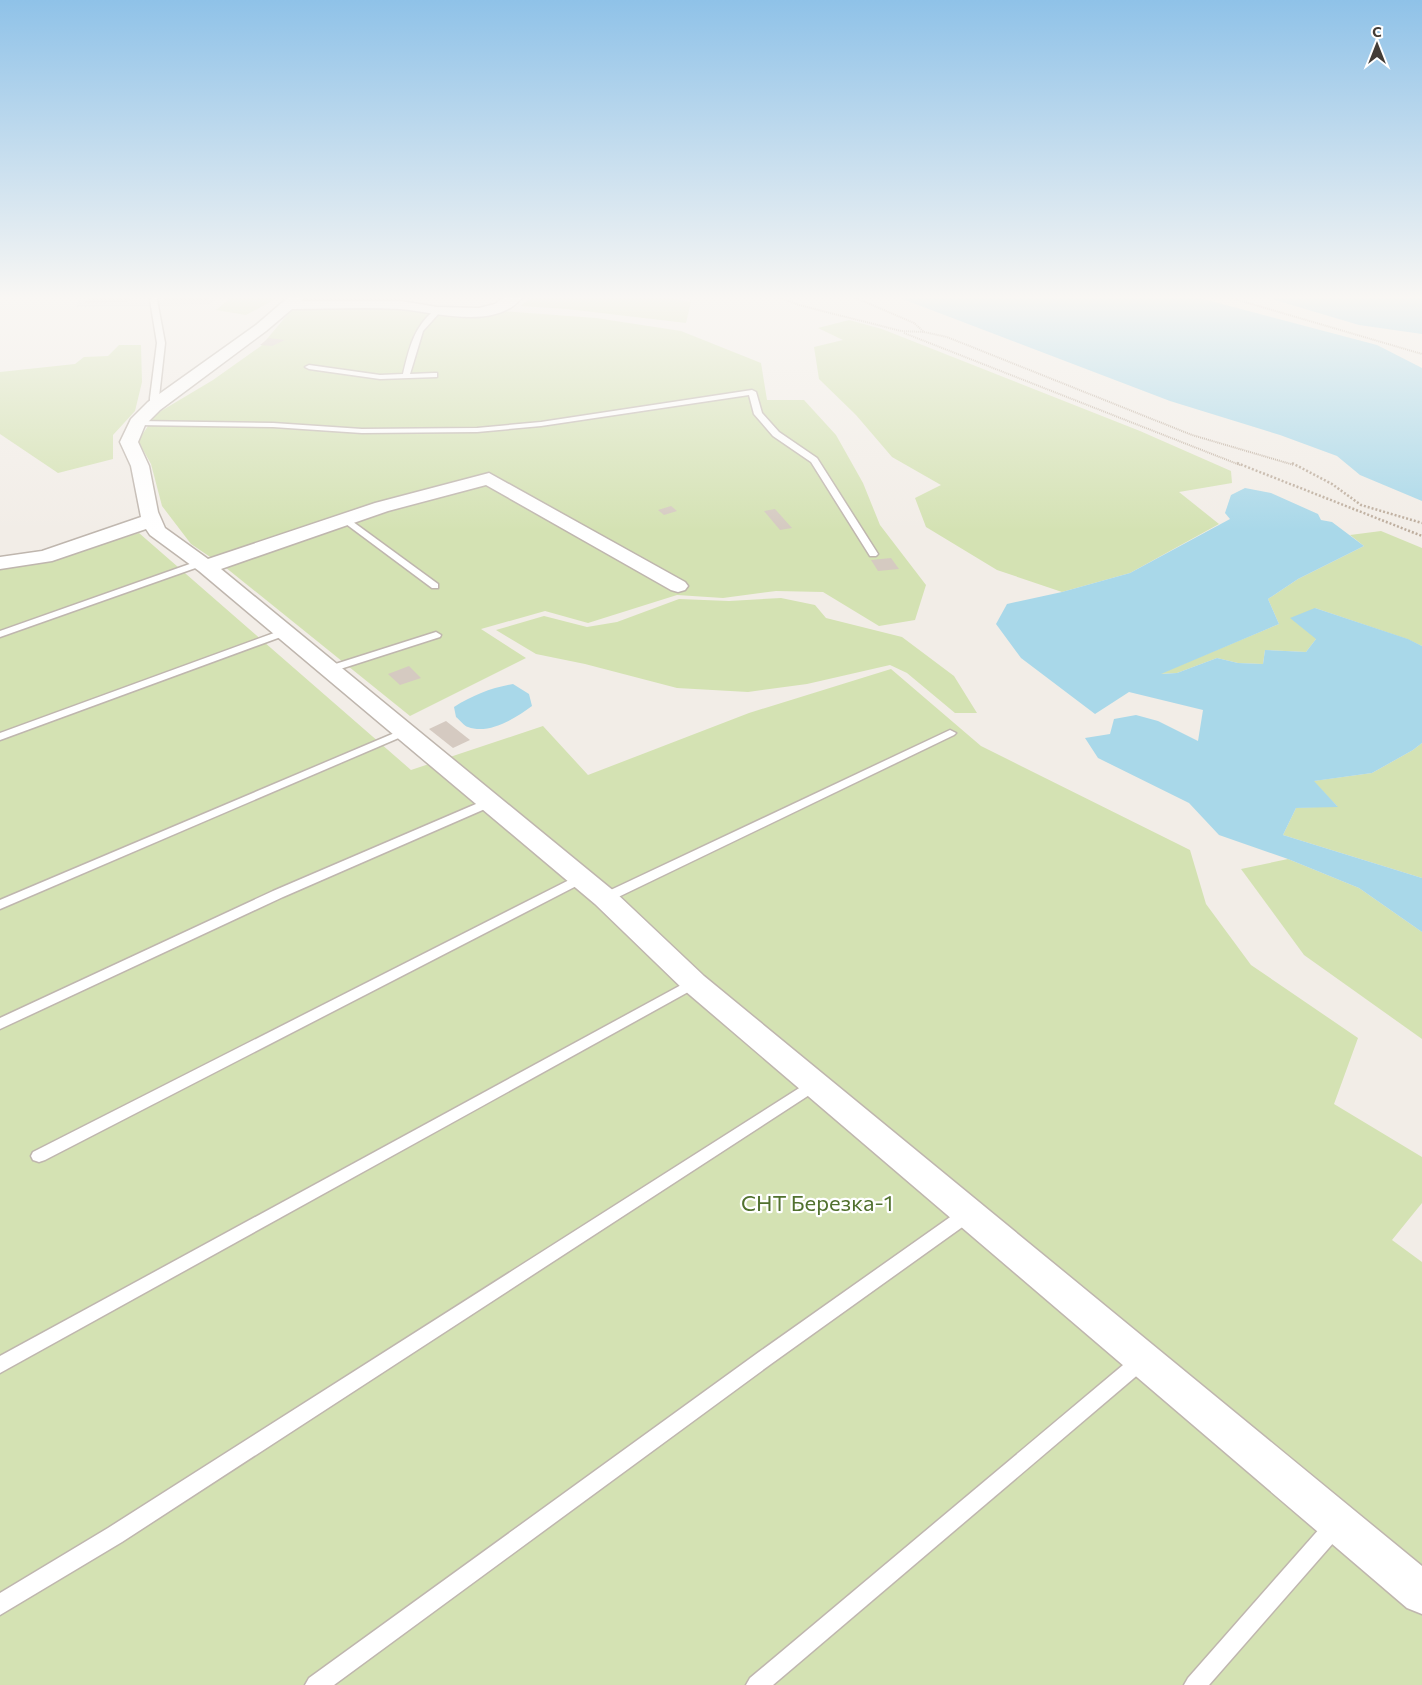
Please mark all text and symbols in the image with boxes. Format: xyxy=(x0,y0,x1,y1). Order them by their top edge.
north arrow xyxy=(1352,20,1402,70)
text: С xyxy=(1372,23,1382,40)
park label: СНТ Березка-1 xyxy=(741,1189,893,1216)

